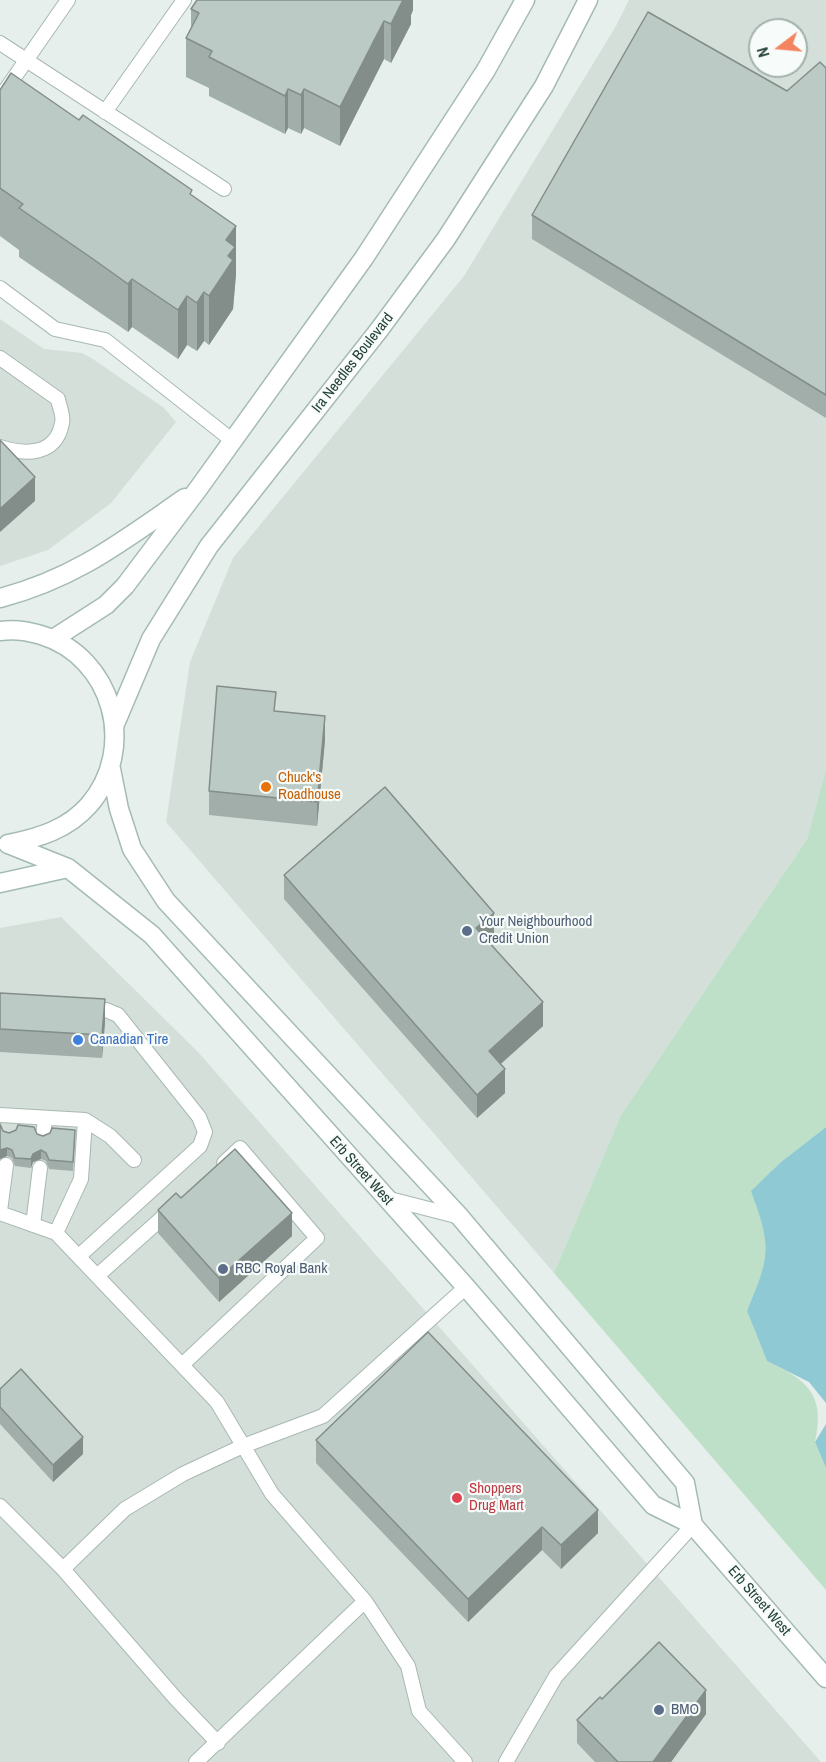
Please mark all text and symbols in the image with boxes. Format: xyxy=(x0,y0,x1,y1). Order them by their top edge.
north arrow xyxy=(748,18,808,78)
text: N xyxy=(751,45,775,60)
street label: Ira Needles Boulevard xyxy=(308,310,398,416)
place label: Chuck's Roadhouse xyxy=(278,769,341,804)
marker: Chuck's Roadhouse xyxy=(259,780,273,794)
place label: Your Neighbourhood Credit Union xyxy=(479,913,592,948)
marker: Your Neighbourhood Credit Union xyxy=(460,924,474,938)
place label: Canadian Tire xyxy=(90,1031,168,1049)
marker: Canadian Tire xyxy=(71,1033,85,1047)
street label: Erb Street West xyxy=(325,1133,397,1209)
place label: RBC Royal Bank xyxy=(235,1260,327,1278)
marker: RBC Royal Bank xyxy=(216,1262,230,1276)
place label: Shoppers Drug Mart xyxy=(469,1480,524,1515)
marker: Shoppers Drug Mart xyxy=(450,1491,464,1505)
street label: Erb Street West xyxy=(724,1562,794,1640)
place label: BMO xyxy=(671,1701,699,1719)
marker: BMO xyxy=(652,1703,666,1717)

